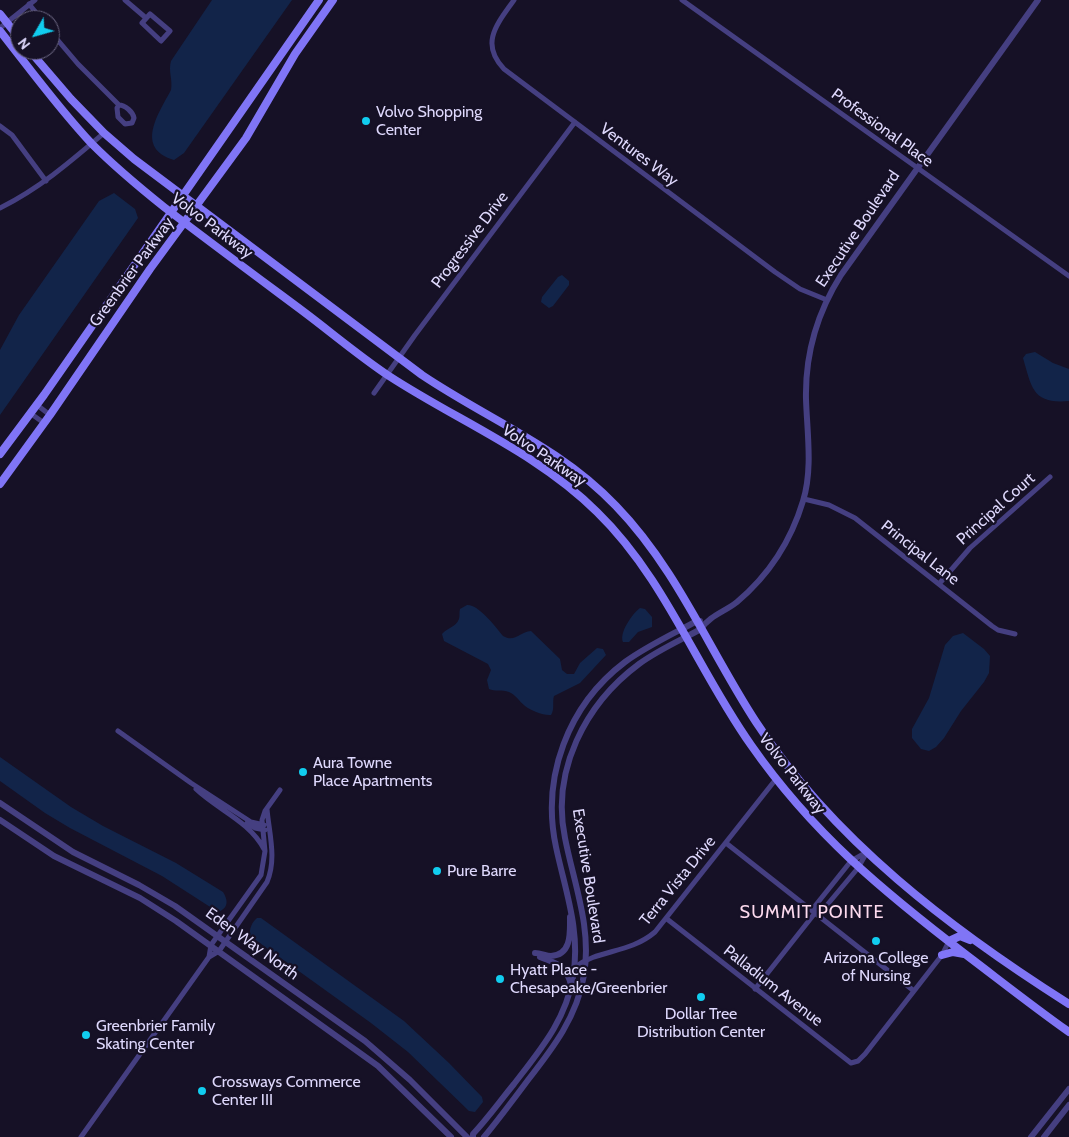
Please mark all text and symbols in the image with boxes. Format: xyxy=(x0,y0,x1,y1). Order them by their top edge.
north arrow xyxy=(10,10,60,60)
text: N xyxy=(14,34,34,53)
street label: Professional Place xyxy=(827,85,937,171)
place label: Volvo Shopping Center xyxy=(376,102,482,140)
marker: Volvo Shopping Center xyxy=(360,115,372,127)
street label: Ventures Way xyxy=(596,119,682,191)
street label: Executive Boulevard xyxy=(812,167,904,291)
street label: Progressive Drive xyxy=(428,188,512,292)
street label: Volvo Parkway xyxy=(167,189,257,263)
street label: Greenbrier Parkway xyxy=(86,213,178,331)
street label: Volvo Parkway xyxy=(498,421,590,491)
street label: Principal Court xyxy=(953,469,1039,549)
street label: Principal Lane xyxy=(877,517,963,589)
street label: Volvo Parkway xyxy=(755,730,829,818)
place label: Aura Towne Place Apartments xyxy=(313,753,432,791)
marker: Aura Towne Place Apartments xyxy=(297,766,309,778)
street label: Executive Boulevard xyxy=(568,807,608,945)
street label: Terra Vista Drive xyxy=(636,832,720,930)
place label: Pure Barre xyxy=(447,861,516,881)
marker: Pure Barre xyxy=(431,865,443,877)
district label: SUMMIT POINTE xyxy=(738,902,886,924)
street label: Eden Way North xyxy=(202,904,302,984)
marker: Arizona College of Nursing xyxy=(870,935,882,947)
street label: Palladium Avenue xyxy=(719,941,827,1031)
place label: Arizona College of Nursing xyxy=(824,948,928,986)
place label: Hyatt Place - Chesapeake/Greenbrier xyxy=(510,960,667,998)
marker: Hyatt Place - Chesapeake/Greenbrier xyxy=(494,973,506,985)
marker: Dollar Tree Distribution Center xyxy=(695,991,707,1003)
place label: Dollar Tree Distribution Center xyxy=(637,1004,765,1042)
place label: Greenbrier Family Skating Center xyxy=(96,1016,215,1054)
marker: Greenbrier Family Skating Center xyxy=(80,1029,92,1041)
place label: Crossways Commerce Center III xyxy=(212,1072,361,1110)
marker: Crossways Commerce Center III xyxy=(196,1085,208,1097)

